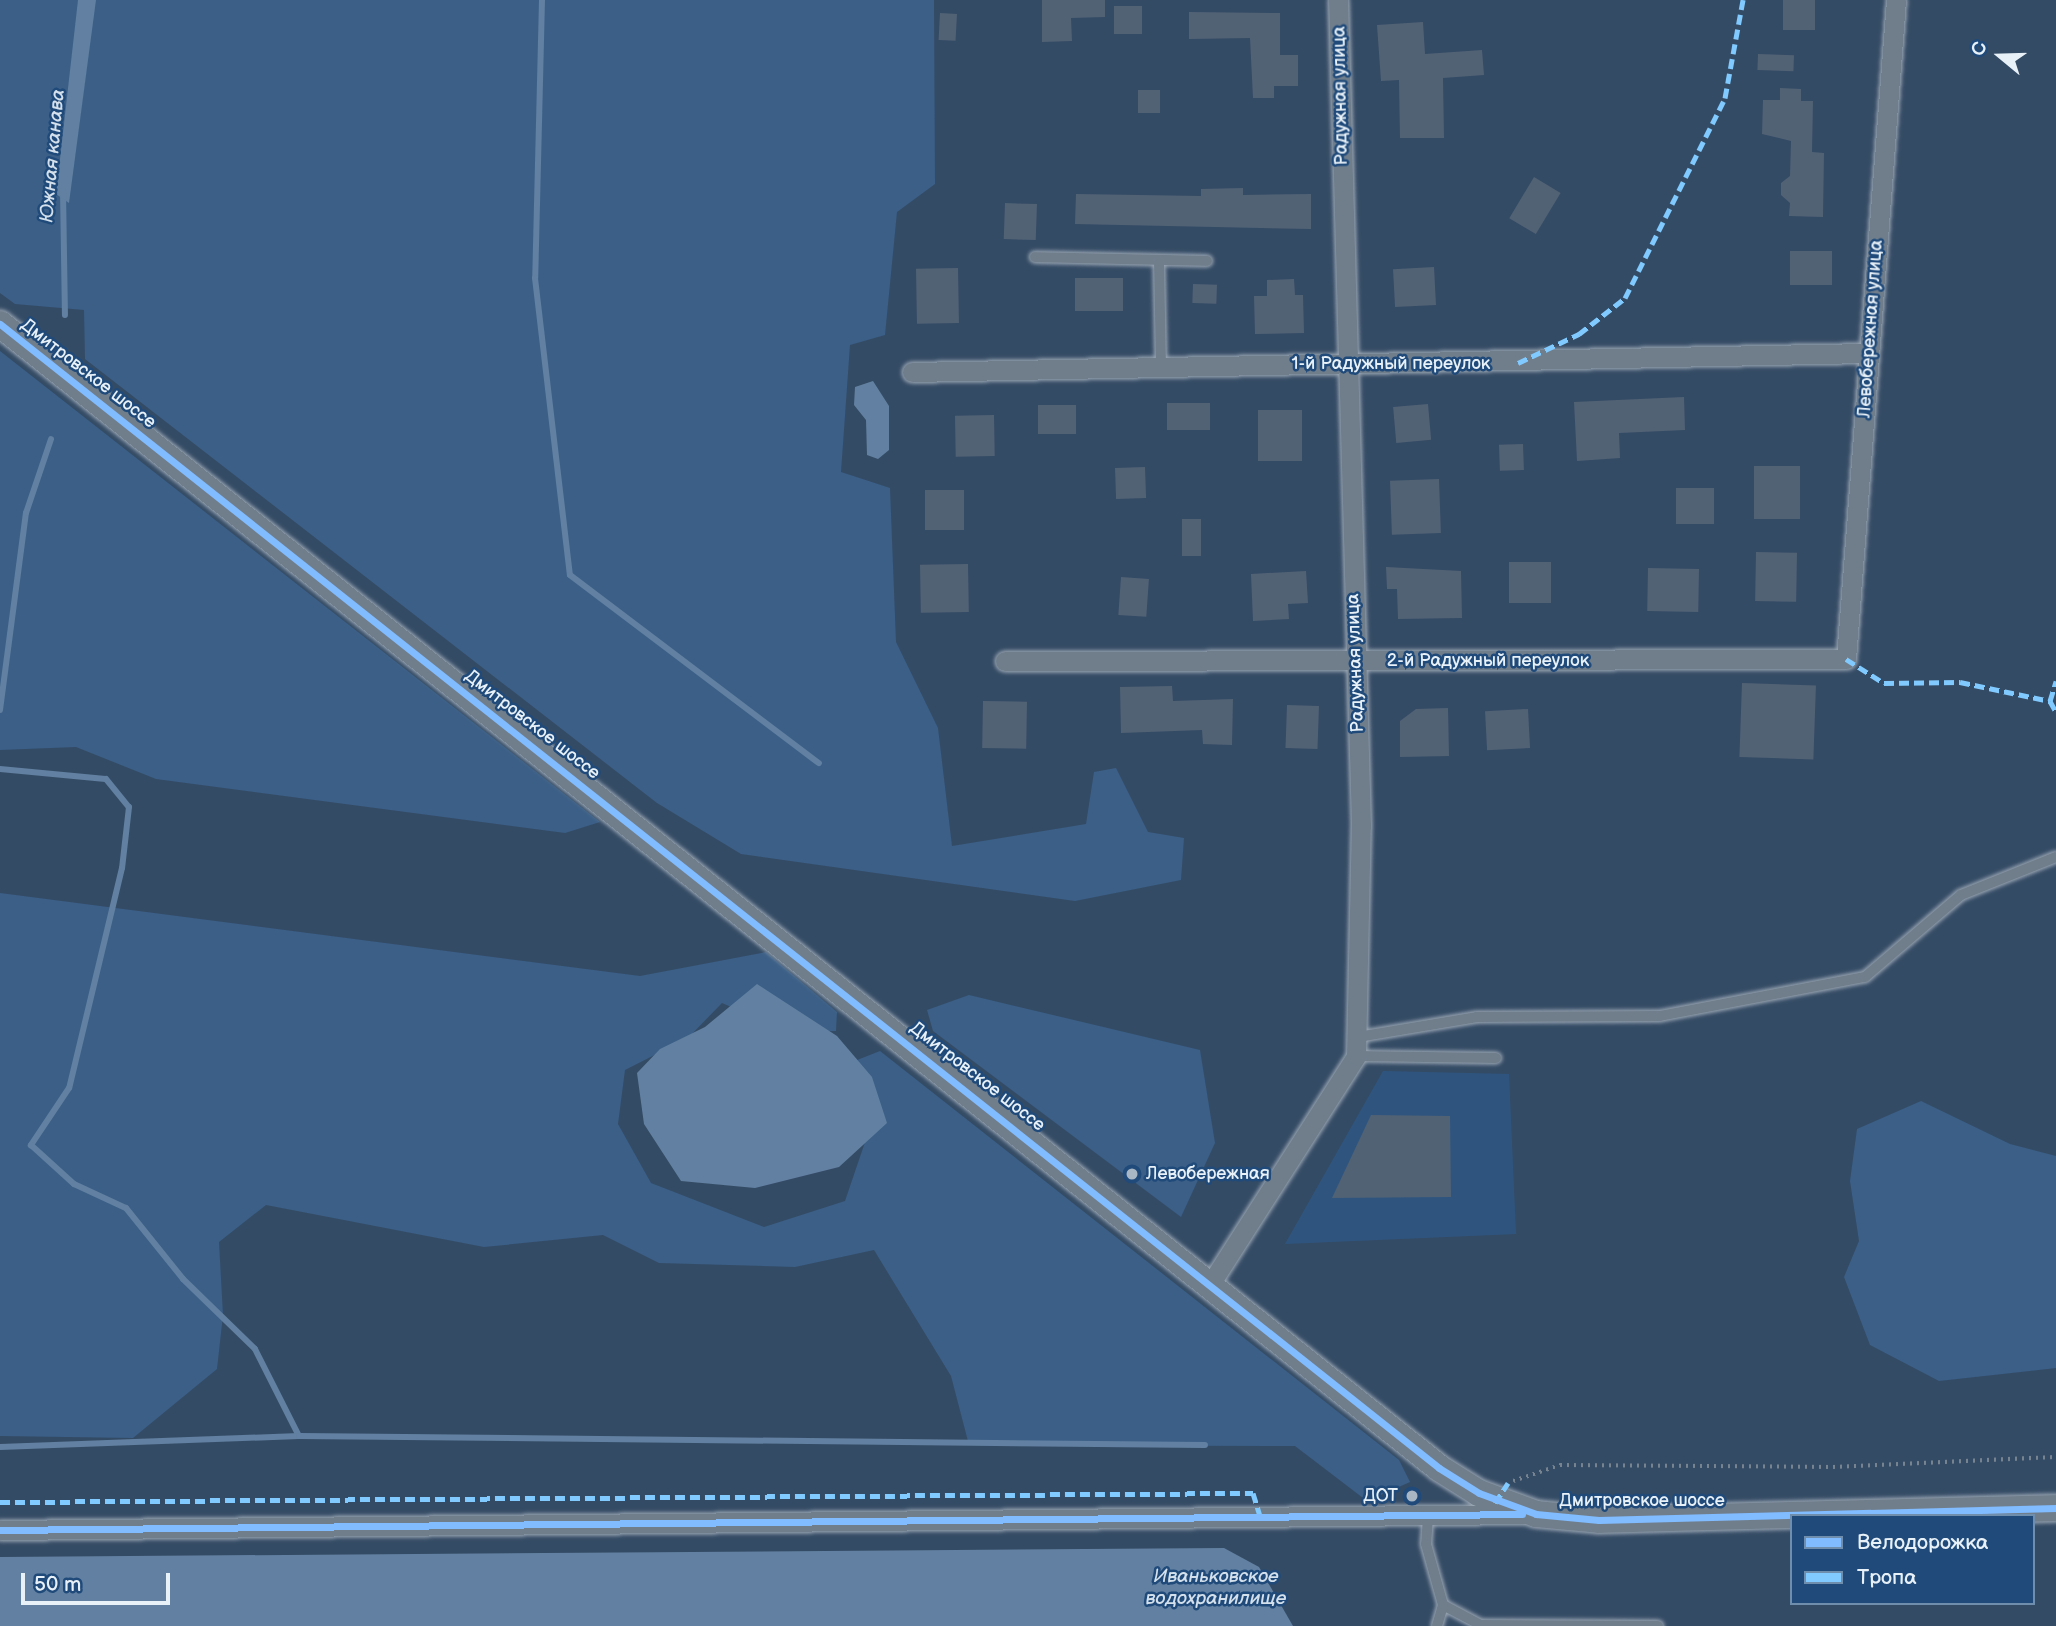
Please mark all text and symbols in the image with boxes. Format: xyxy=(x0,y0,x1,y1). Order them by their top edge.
north arrow xyxy=(1965,21,2035,91)
street label: Радужная улица xyxy=(1329,26,1353,166)
text: С xyxy=(1967,39,1993,59)
water label: Южная канава xyxy=(36,88,70,224)
street label: Левобережная улица xyxy=(1854,239,1888,419)
street label: Дмитровское шоссе xyxy=(16,315,160,433)
street label: 1-й Радужный переулок xyxy=(1292,353,1490,375)
street label: Радужная улица xyxy=(1343,593,1369,733)
street label: 2-й Радужный переулок xyxy=(1387,650,1589,672)
street label: Дмитровское шоссе xyxy=(460,666,604,784)
street label: Дмитровское шоссе xyxy=(905,1018,1049,1136)
place label: Левобережная xyxy=(1146,1163,1270,1185)
marker: Левобережная xyxy=(1124,1166,1140,1182)
place label: ДОТ xyxy=(1363,1485,1398,1507)
marker: ДОТ xyxy=(1404,1488,1420,1504)
street label: Дмитровское шоссе xyxy=(1559,1490,1725,1512)
legend xyxy=(1790,1514,2035,1605)
text: Велодорожка xyxy=(1857,1530,1988,1555)
scale bar xyxy=(24,1560,173,1604)
text: Тропа xyxy=(1857,1565,1917,1590)
water label: Иваньковское водохранилище xyxy=(1146,1566,1286,1610)
text: 50 m xyxy=(34,1572,81,1597)

